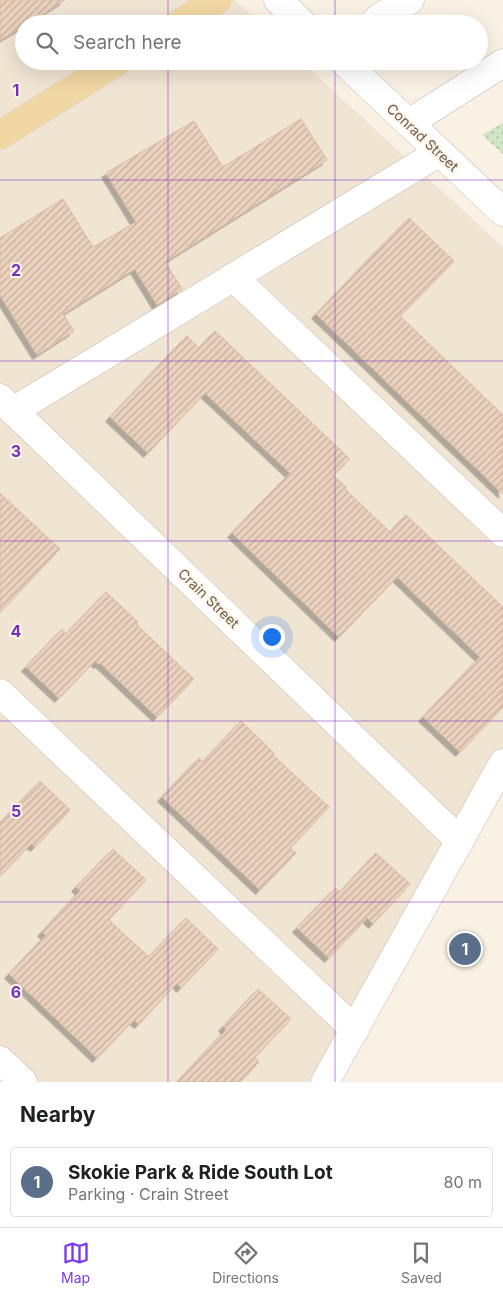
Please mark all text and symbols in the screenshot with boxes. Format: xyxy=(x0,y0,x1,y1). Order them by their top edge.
search box xyxy=(15,15,488,70)
icon: search xyxy=(33,29,61,57)
text: Search here xyxy=(73,31,182,54)
text: 1 xyxy=(13,80,19,100)
street label: Conrad Street xyxy=(384,99,463,175)
text: 2 xyxy=(11,260,21,280)
text: 3 xyxy=(11,441,21,461)
street label: Crain Street xyxy=(175,565,243,632)
text: 4 xyxy=(11,621,22,641)
your location xyxy=(259,624,285,650)
text: 5 xyxy=(11,801,21,821)
pin: 1 xyxy=(449,930,481,968)
text: 6 xyxy=(11,982,21,1002)
text: Nearby xyxy=(20,1102,95,1127)
text: Skokie Park & Ride South Lot xyxy=(68,1161,333,1184)
text: 1 xyxy=(34,1172,40,1192)
text: 80 m xyxy=(443,1172,482,1192)
text: Parking · Crain Street xyxy=(68,1184,229,1204)
tab: Map xyxy=(61,1239,90,1286)
tab: Directions xyxy=(212,1239,279,1286)
tab: Saved xyxy=(401,1239,442,1286)

